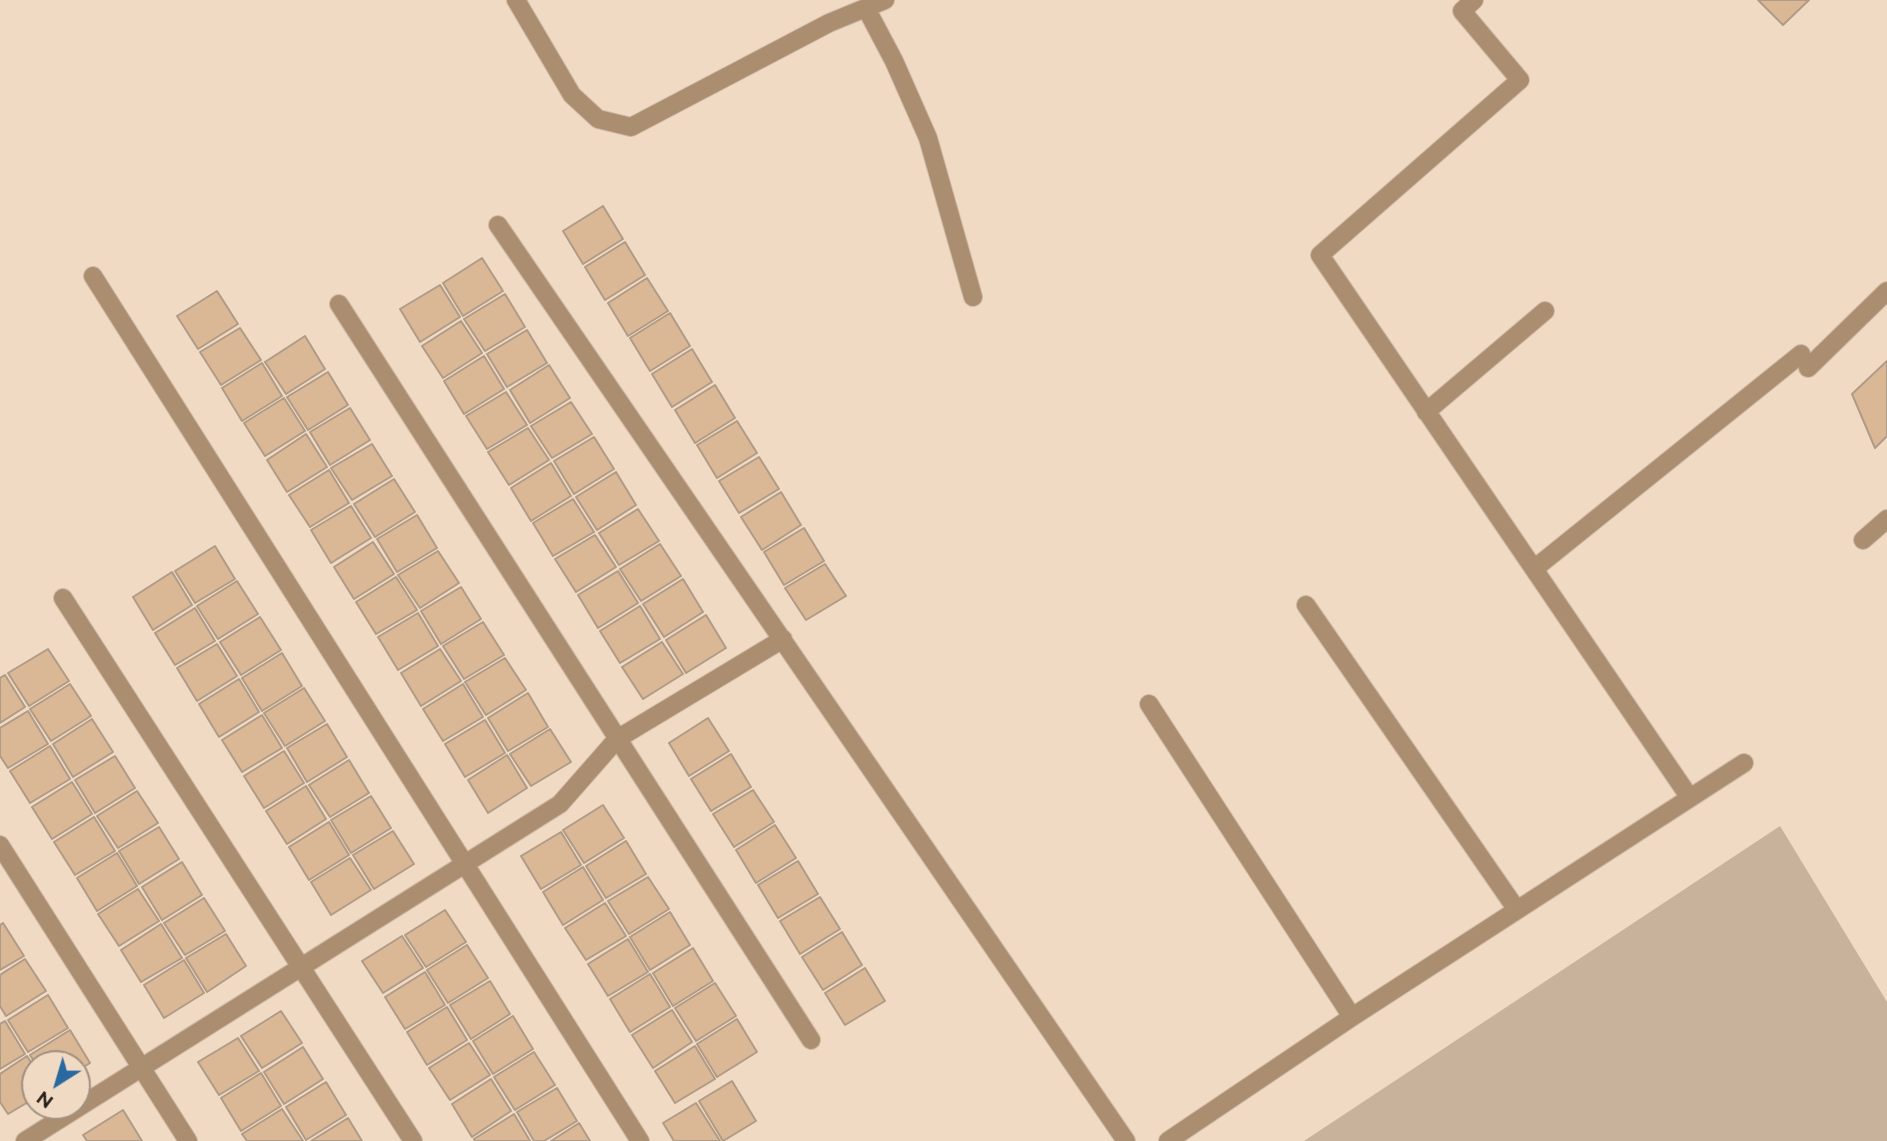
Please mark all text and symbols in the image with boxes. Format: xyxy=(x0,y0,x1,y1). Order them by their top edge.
north arrow xyxy=(21,1050,91,1120)
text: N xyxy=(32,1087,57,1113)

